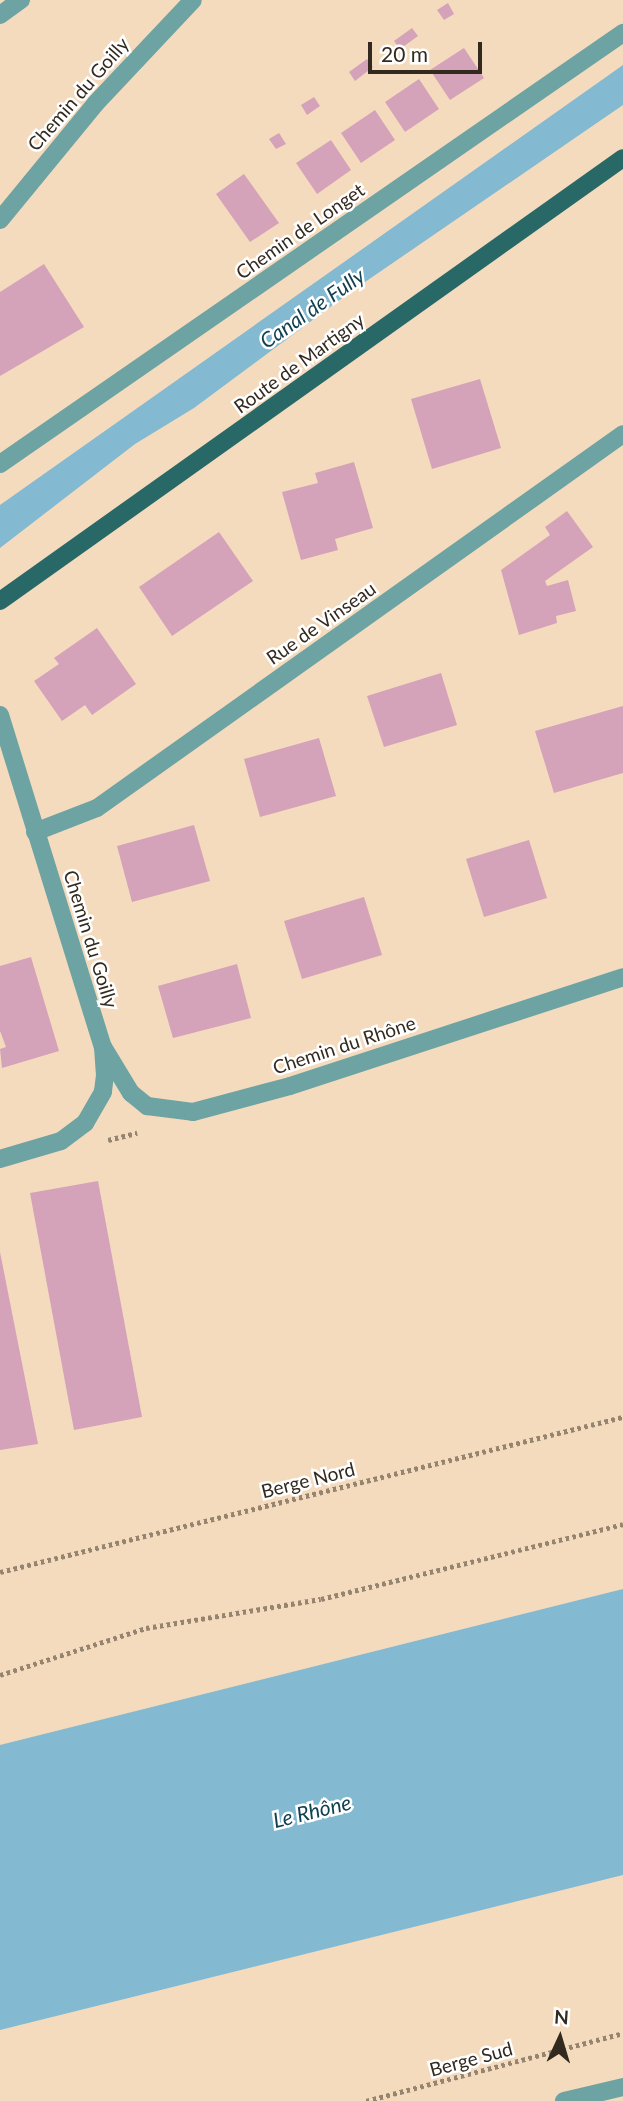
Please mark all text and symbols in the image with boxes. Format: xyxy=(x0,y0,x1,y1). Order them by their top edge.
scale bar xyxy=(371,28,485,72)
street label: Chemin du Goilly xyxy=(23,33,133,155)
text: 20 m xyxy=(381,41,428,66)
street label: Chemin de Longet xyxy=(231,178,369,284)
water label: Canal de Fully xyxy=(255,263,369,353)
street label: Route de Martigny xyxy=(229,308,369,418)
street label: Rue de Vinseau xyxy=(262,577,380,669)
street label: Chemin du Goilly xyxy=(59,867,123,1011)
street label: Chemin du Rhône xyxy=(270,1011,418,1079)
street label: Berge Nord xyxy=(259,1457,357,1503)
water label: Le Rhône xyxy=(270,1789,354,1833)
north arrow xyxy=(525,2003,595,2073)
text: N xyxy=(553,2005,570,2029)
street label: Berge Sud xyxy=(427,2037,515,2081)

